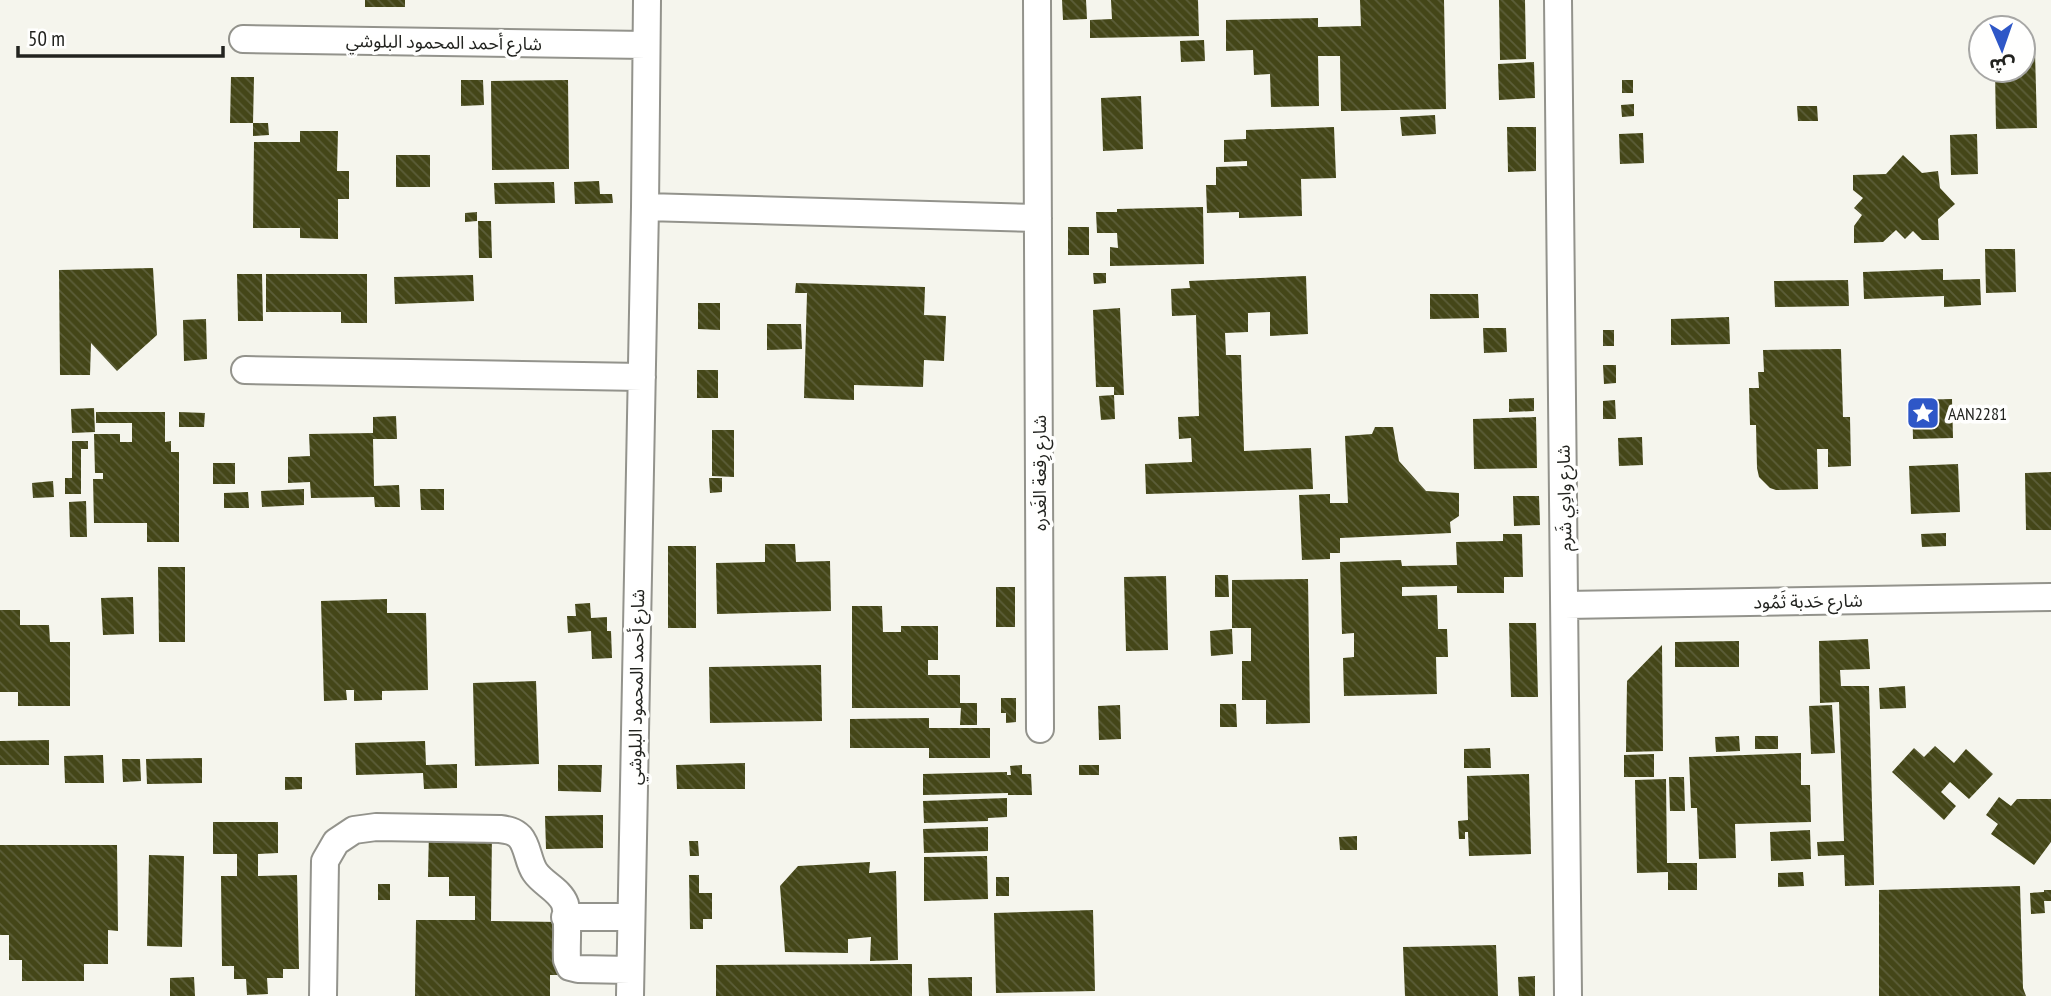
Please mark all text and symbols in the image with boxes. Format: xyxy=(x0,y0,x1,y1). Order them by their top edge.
scale bar xyxy=(18,14,222,58)
north arrow xyxy=(1967,14,2037,84)
text: 50 m xyxy=(28,25,65,52)
street label: شارع أحمد المحمود البلوشي xyxy=(346,29,542,58)
text: ش xyxy=(1989,54,2016,78)
place icon: AAN2281 xyxy=(1904,394,1942,432)
place label: AAN2281 xyxy=(1948,402,2007,425)
street label: شارع رِقعة الغَدره xyxy=(1028,415,1054,531)
street label: شارع وادِي شَرم xyxy=(1552,444,1579,551)
street label: شارع حَدبة ثَمُود xyxy=(1753,588,1863,616)
street label: شارع أحمد المحمود البلوشي xyxy=(623,589,652,785)

